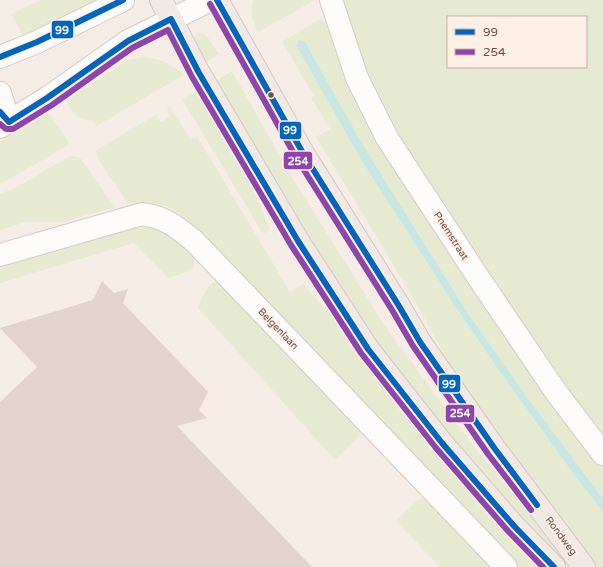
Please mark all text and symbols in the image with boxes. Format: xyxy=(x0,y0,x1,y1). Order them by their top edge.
legend xyxy=(447,16,587,68)
line badge: 99 xyxy=(51,20,74,39)
text: 99 xyxy=(55,24,69,37)
text: 99 xyxy=(483,25,498,39)
text: 254 xyxy=(483,45,506,59)
unlabelled marker xyxy=(266,90,276,100)
line badge: 99 xyxy=(279,121,302,140)
text: 99 xyxy=(283,124,297,137)
line badge: 254 xyxy=(283,151,313,170)
text: 254 xyxy=(288,155,308,168)
street label: Pnemstraat xyxy=(431,210,471,262)
street label: Belgenlaan xyxy=(255,306,301,352)
line badge: 99 xyxy=(438,374,461,393)
text: 99 xyxy=(442,378,456,391)
line badge: 254 xyxy=(445,404,475,423)
text: 254 xyxy=(450,407,470,420)
street label: Rondweg xyxy=(543,514,579,558)

